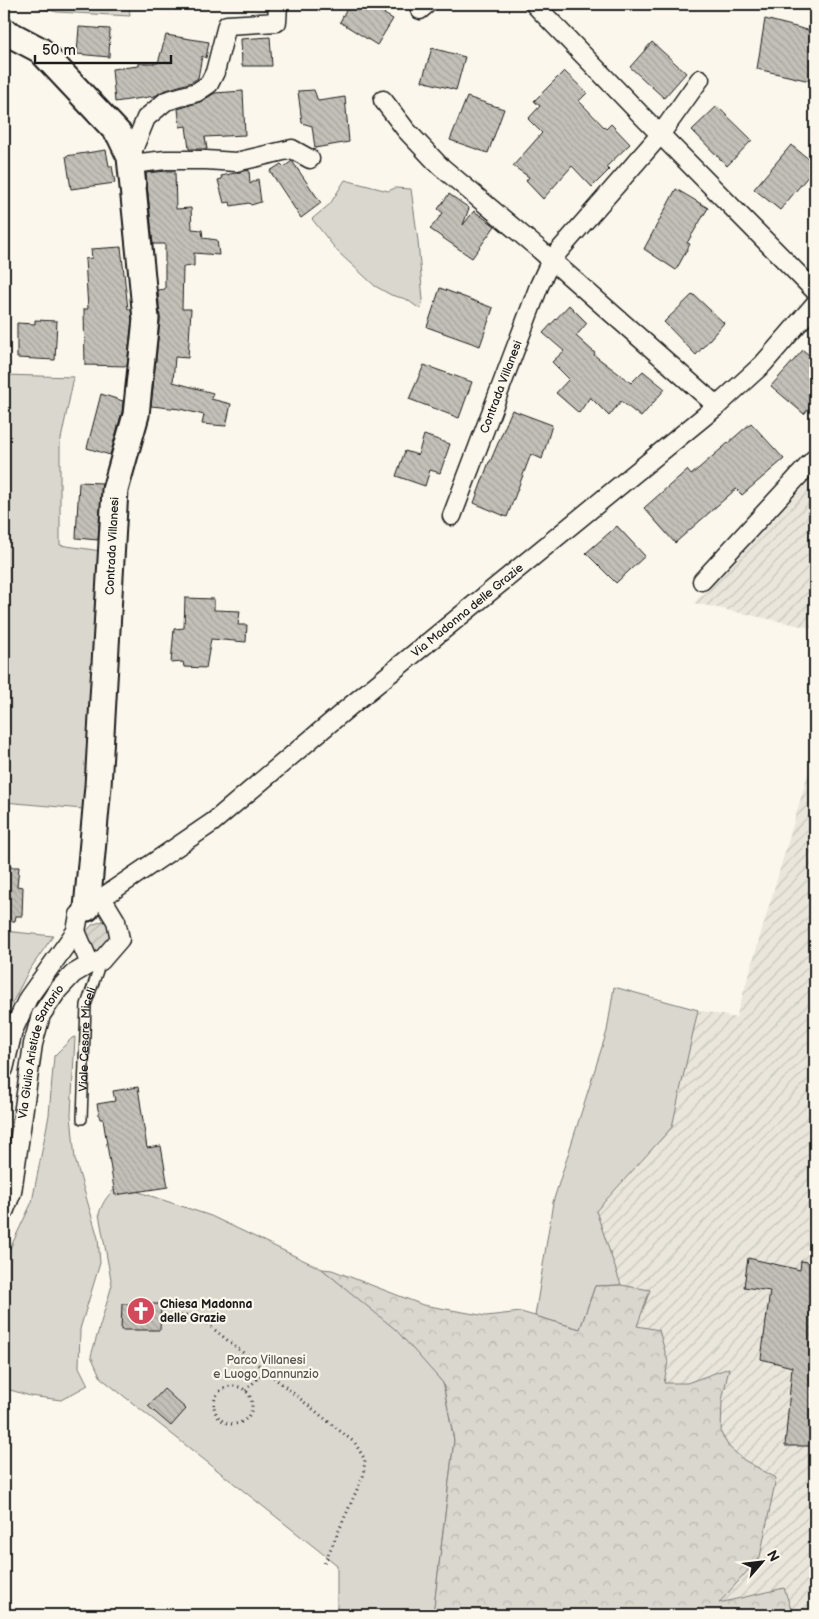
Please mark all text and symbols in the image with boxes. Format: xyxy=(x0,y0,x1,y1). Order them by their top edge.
scale bar xyxy=(35,32,171,64)
text: 50 m xyxy=(42,41,76,60)
street label: Contrada Villanesi xyxy=(477,338,526,436)
street label: Contrada Villanesi xyxy=(102,496,123,595)
street label: Via Madonna delle Grazie xyxy=(409,561,526,661)
street label: Via Giulio Aristide Sartorio xyxy=(15,981,67,1120)
street label: Viale Cesare Miceli xyxy=(76,985,100,1092)
church icon: Chiesa Madonna delle Grazie xyxy=(126,1296,156,1326)
place label: Chiesa Madonna delle Grazie xyxy=(160,1297,252,1326)
park label: Parco Villanesi e Luogo Dannunzio xyxy=(213,1353,319,1382)
north arrow xyxy=(736,1536,786,1586)
text: N xyxy=(763,1547,783,1565)

